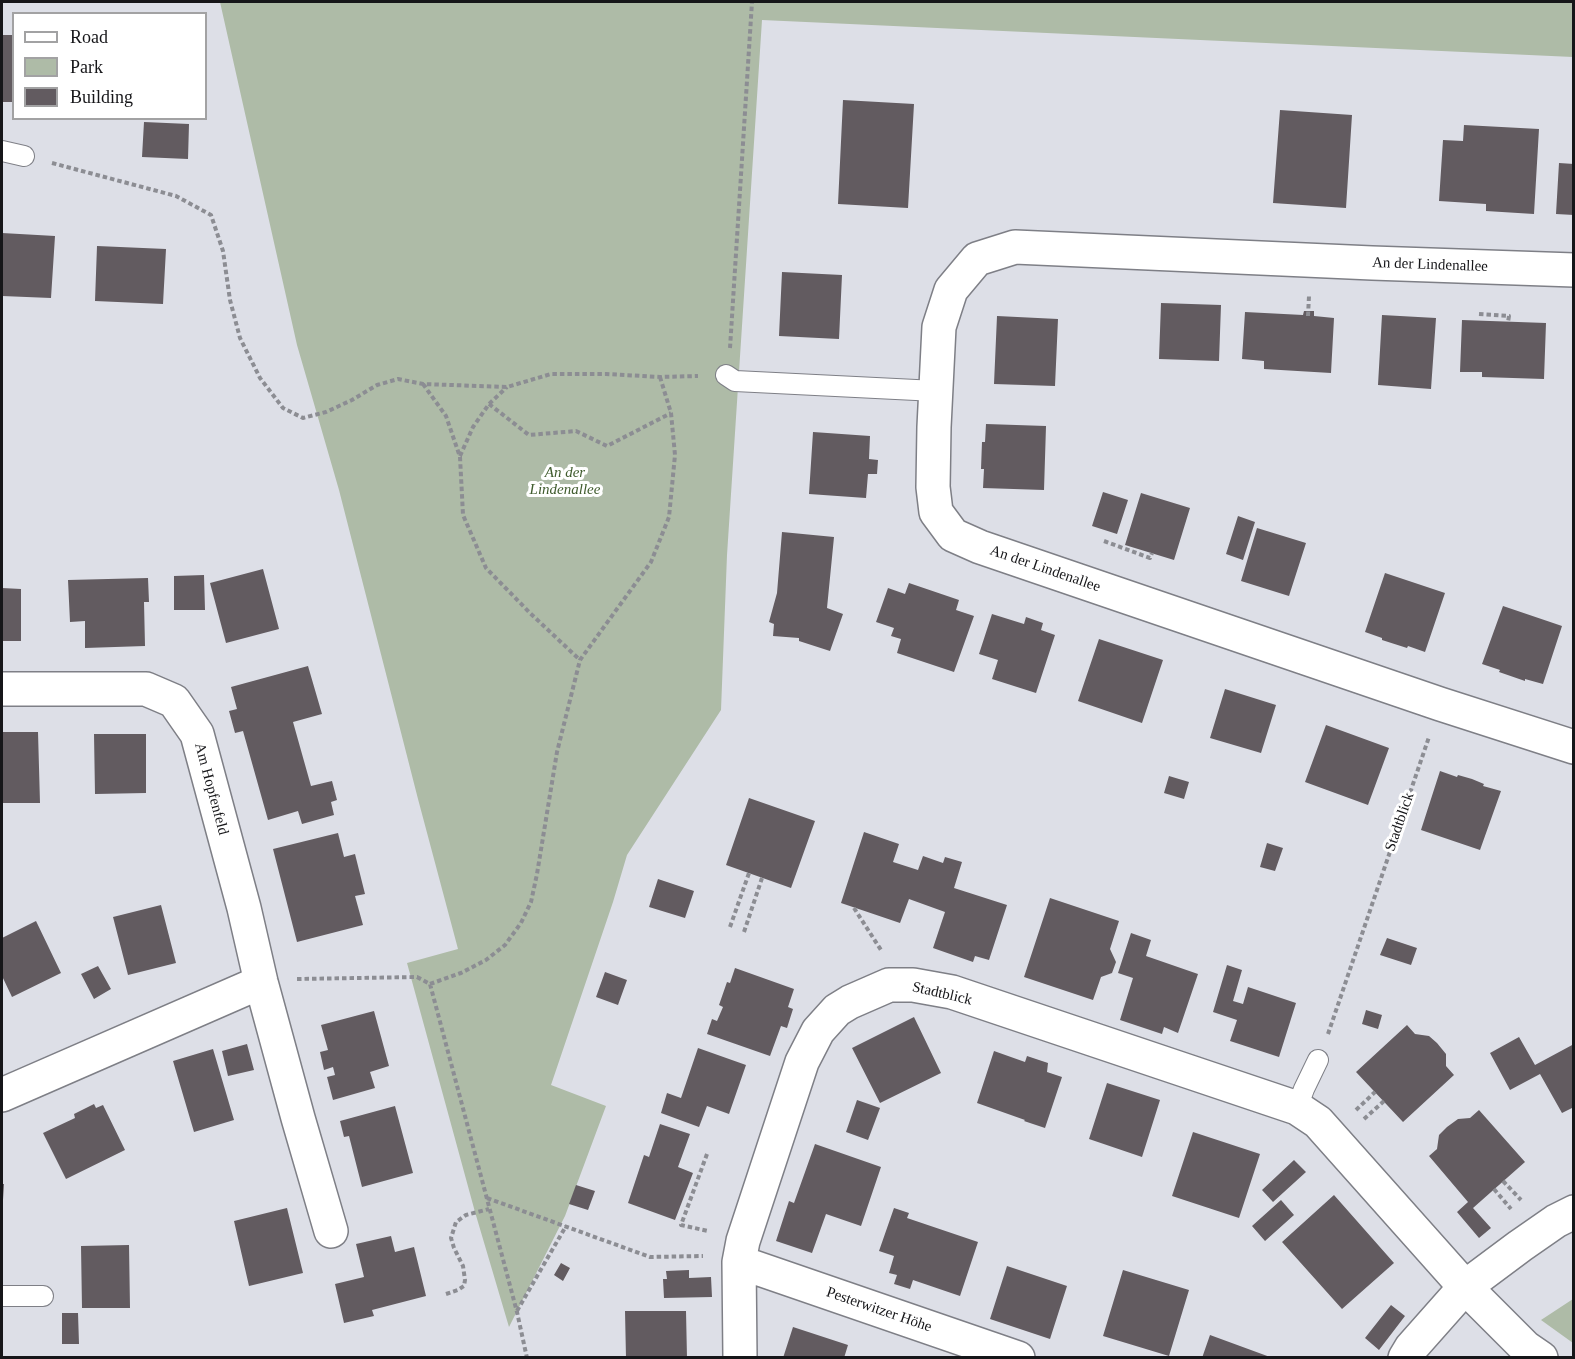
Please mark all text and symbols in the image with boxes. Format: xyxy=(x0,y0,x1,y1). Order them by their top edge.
legend xyxy=(12,12,207,120)
text: Road xyxy=(70,27,108,47)
text: Park xyxy=(70,57,103,77)
text: Building xyxy=(70,87,133,107)
street label: An der Lindenallee xyxy=(1372,254,1488,276)
park label: An der Lindenallee xyxy=(530,464,600,499)
street label: An der Lindenallee xyxy=(987,542,1103,596)
street label: Am Hopfenfeld xyxy=(190,741,232,837)
street label: Stadtblick xyxy=(1382,790,1418,854)
street label: Stadtblick xyxy=(910,978,974,1010)
street label: Pesterwitzer Höhe xyxy=(824,1284,934,1336)

